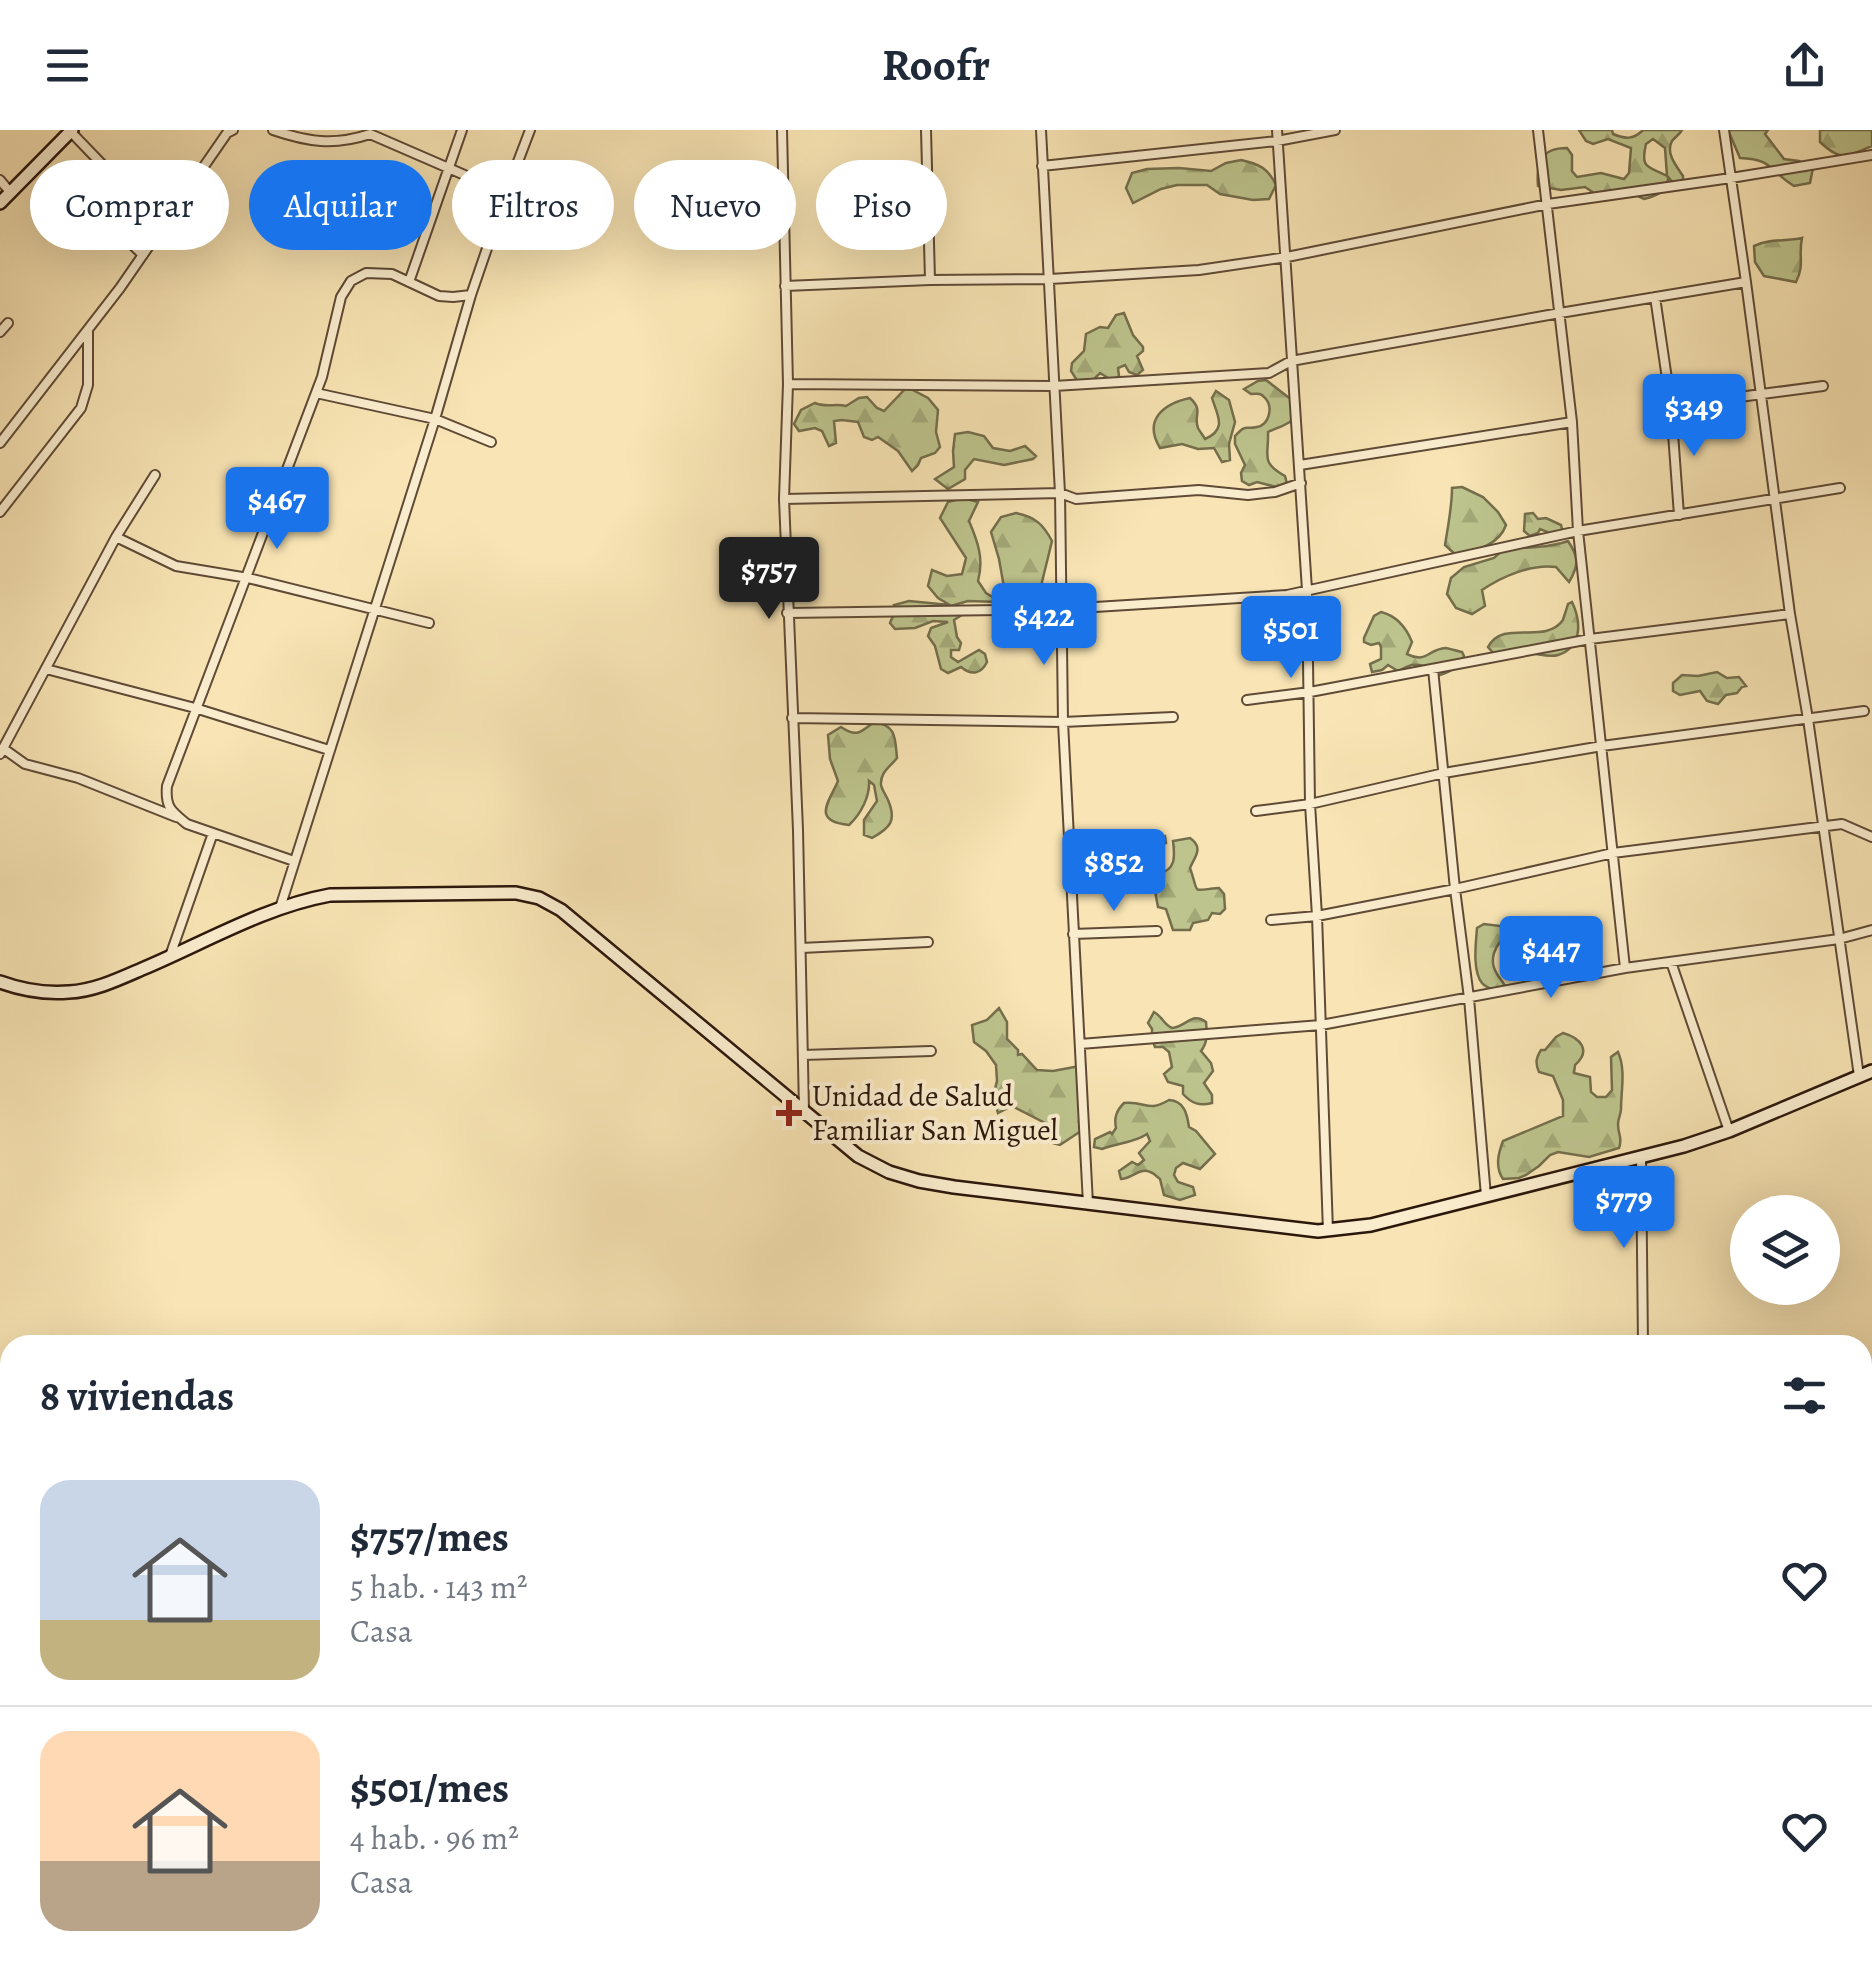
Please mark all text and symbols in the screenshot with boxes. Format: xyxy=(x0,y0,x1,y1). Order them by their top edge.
text: Roofr xyxy=(882,34,990,96)
icon: menu xyxy=(40,38,95,93)
icon: share xyxy=(1777,38,1832,93)
chip: Comprar xyxy=(30,160,229,250)
chip: Alquilar xyxy=(249,160,432,250)
chip: Filtros xyxy=(452,160,614,250)
chip: Nuevo xyxy=(634,160,796,250)
chip: Piso xyxy=(816,160,947,250)
pin: $349 xyxy=(1635,374,1753,459)
text: $349 xyxy=(1665,384,1723,428)
pin: $467 xyxy=(218,467,336,552)
text: $467 xyxy=(248,477,306,521)
pin: $757 xyxy=(710,537,828,622)
text: $757 xyxy=(741,547,797,591)
pin: $422 xyxy=(985,583,1103,668)
text: $422 xyxy=(1014,593,1074,637)
pin: $501 xyxy=(1232,596,1350,681)
text: $501 xyxy=(1263,606,1319,650)
pin: $852 xyxy=(1055,829,1173,914)
text: $852 xyxy=(1084,839,1144,883)
pin: $447 xyxy=(1492,916,1610,1001)
text: $447 xyxy=(1522,926,1580,970)
place label: Unidad de Salud Familiar San Miguel xyxy=(812,1076,1058,1150)
marker: Unidad de Salud Familiar San Miguel xyxy=(776,1100,802,1126)
pin: $779 xyxy=(1565,1166,1683,1251)
text: $779 xyxy=(1595,1176,1653,1220)
map controls xyxy=(1730,1195,1840,1305)
button: layers xyxy=(1730,1195,1840,1305)
text: 8 viviendas xyxy=(40,1367,234,1424)
icon: filters xyxy=(1777,1368,1832,1423)
text: $757/mes xyxy=(350,1508,509,1565)
icon: home xyxy=(120,1520,240,1640)
icon: heart xyxy=(1777,1553,1832,1608)
text: 5 hab. · 143 m² xyxy=(350,1565,527,1609)
text: Casa xyxy=(350,1609,413,1653)
text: $501/mes xyxy=(350,1759,509,1816)
icon: home xyxy=(120,1771,240,1891)
icon: heart xyxy=(1777,1804,1832,1859)
text: 4 hab. · 96 m² xyxy=(350,1816,519,1860)
text: Casa xyxy=(350,1860,413,1904)

